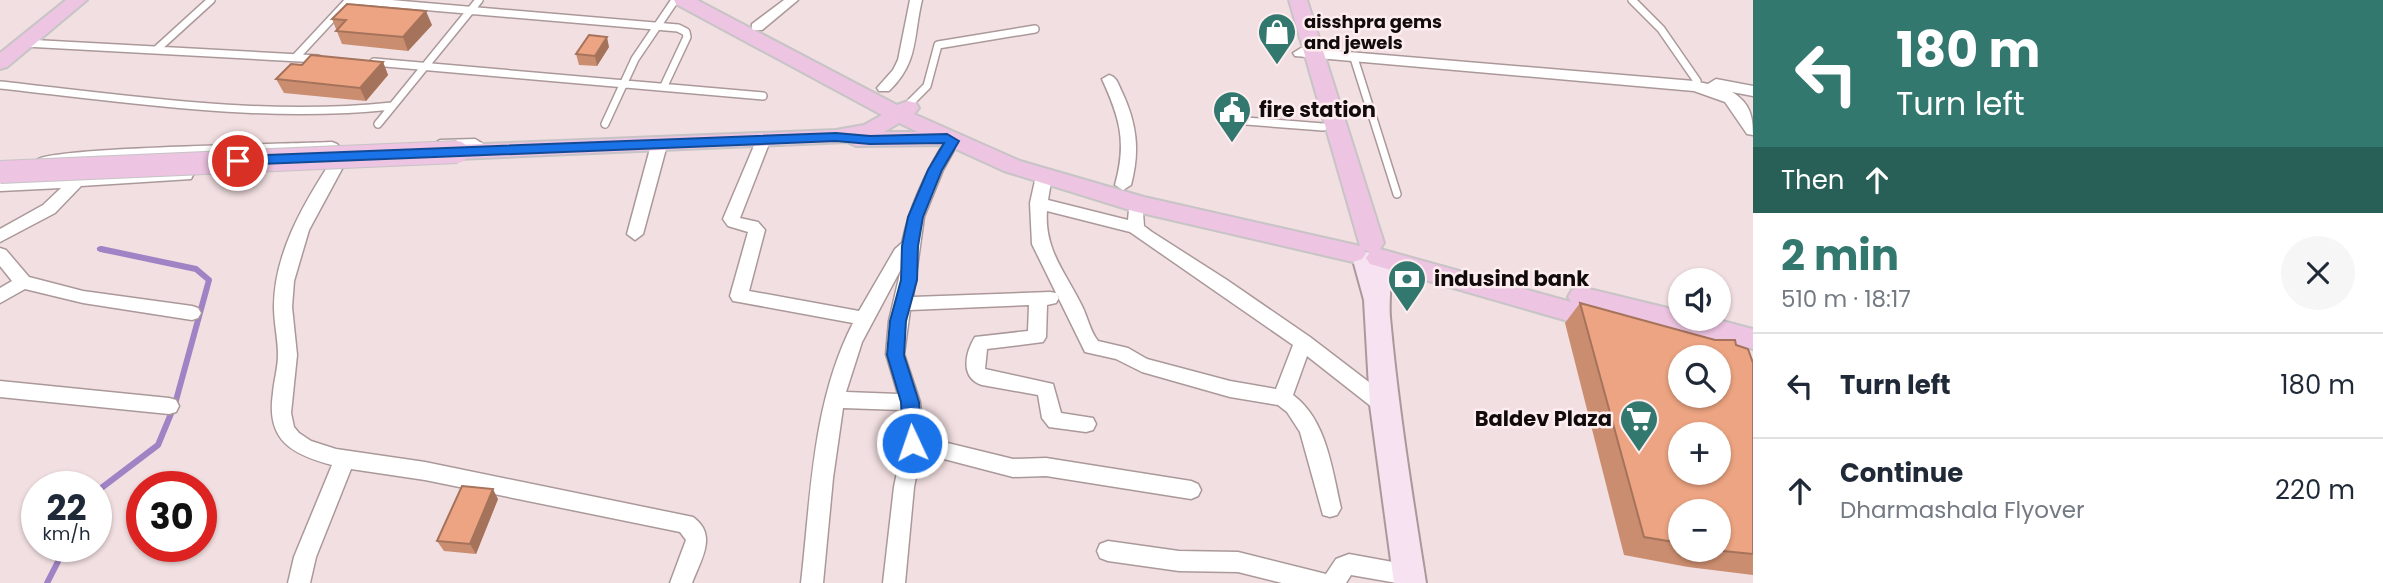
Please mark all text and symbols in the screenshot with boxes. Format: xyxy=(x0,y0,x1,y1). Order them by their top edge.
place label: aisshpra gems and jewels xyxy=(1304,9,1442,55)
shop icon: aisshpra gems and jewels xyxy=(1256,11,1298,66)
text: 180 m xyxy=(1896,16,2040,84)
icon: left xyxy=(1781,28,1872,119)
text: Turn left xyxy=(1896,81,2025,126)
public building icon: fire station xyxy=(1211,89,1253,144)
place label: fire station xyxy=(1259,95,1376,124)
pin xyxy=(208,131,268,191)
icon: arrive xyxy=(219,142,257,180)
icon: ahead xyxy=(1858,161,1896,199)
text: Then xyxy=(1781,162,1844,198)
text: 2 min xyxy=(1781,226,1899,285)
button: close xyxy=(2281,236,2355,310)
bank icon: indusind bank xyxy=(1386,258,1428,313)
place label: indusind bank xyxy=(1434,264,1589,293)
map controls xyxy=(1668,268,1731,562)
button: sound xyxy=(1668,268,1731,331)
text: 510 m · 18:17 xyxy=(1781,283,1911,315)
button: search xyxy=(1668,345,1731,408)
icon: left xyxy=(1781,367,1819,405)
text: Turn left xyxy=(1840,367,1951,403)
text: 180 m xyxy=(2280,367,2355,403)
supermarket icon: Baldev Plaza xyxy=(1618,398,1660,453)
place label: Baldev Plaza xyxy=(1475,404,1612,433)
position arrow xyxy=(875,406,949,480)
button: + xyxy=(1668,422,1731,485)
text: Continue xyxy=(1840,455,1963,491)
speed limit sign: 30 xyxy=(126,471,217,562)
icon: ahead xyxy=(1781,472,1819,510)
text: 220 m xyxy=(2275,472,2355,508)
text: 22 xyxy=(47,483,86,532)
text: Dharmashala Flyover xyxy=(1840,494,2085,526)
button: − xyxy=(1668,499,1731,562)
text: km/h xyxy=(43,521,90,546)

